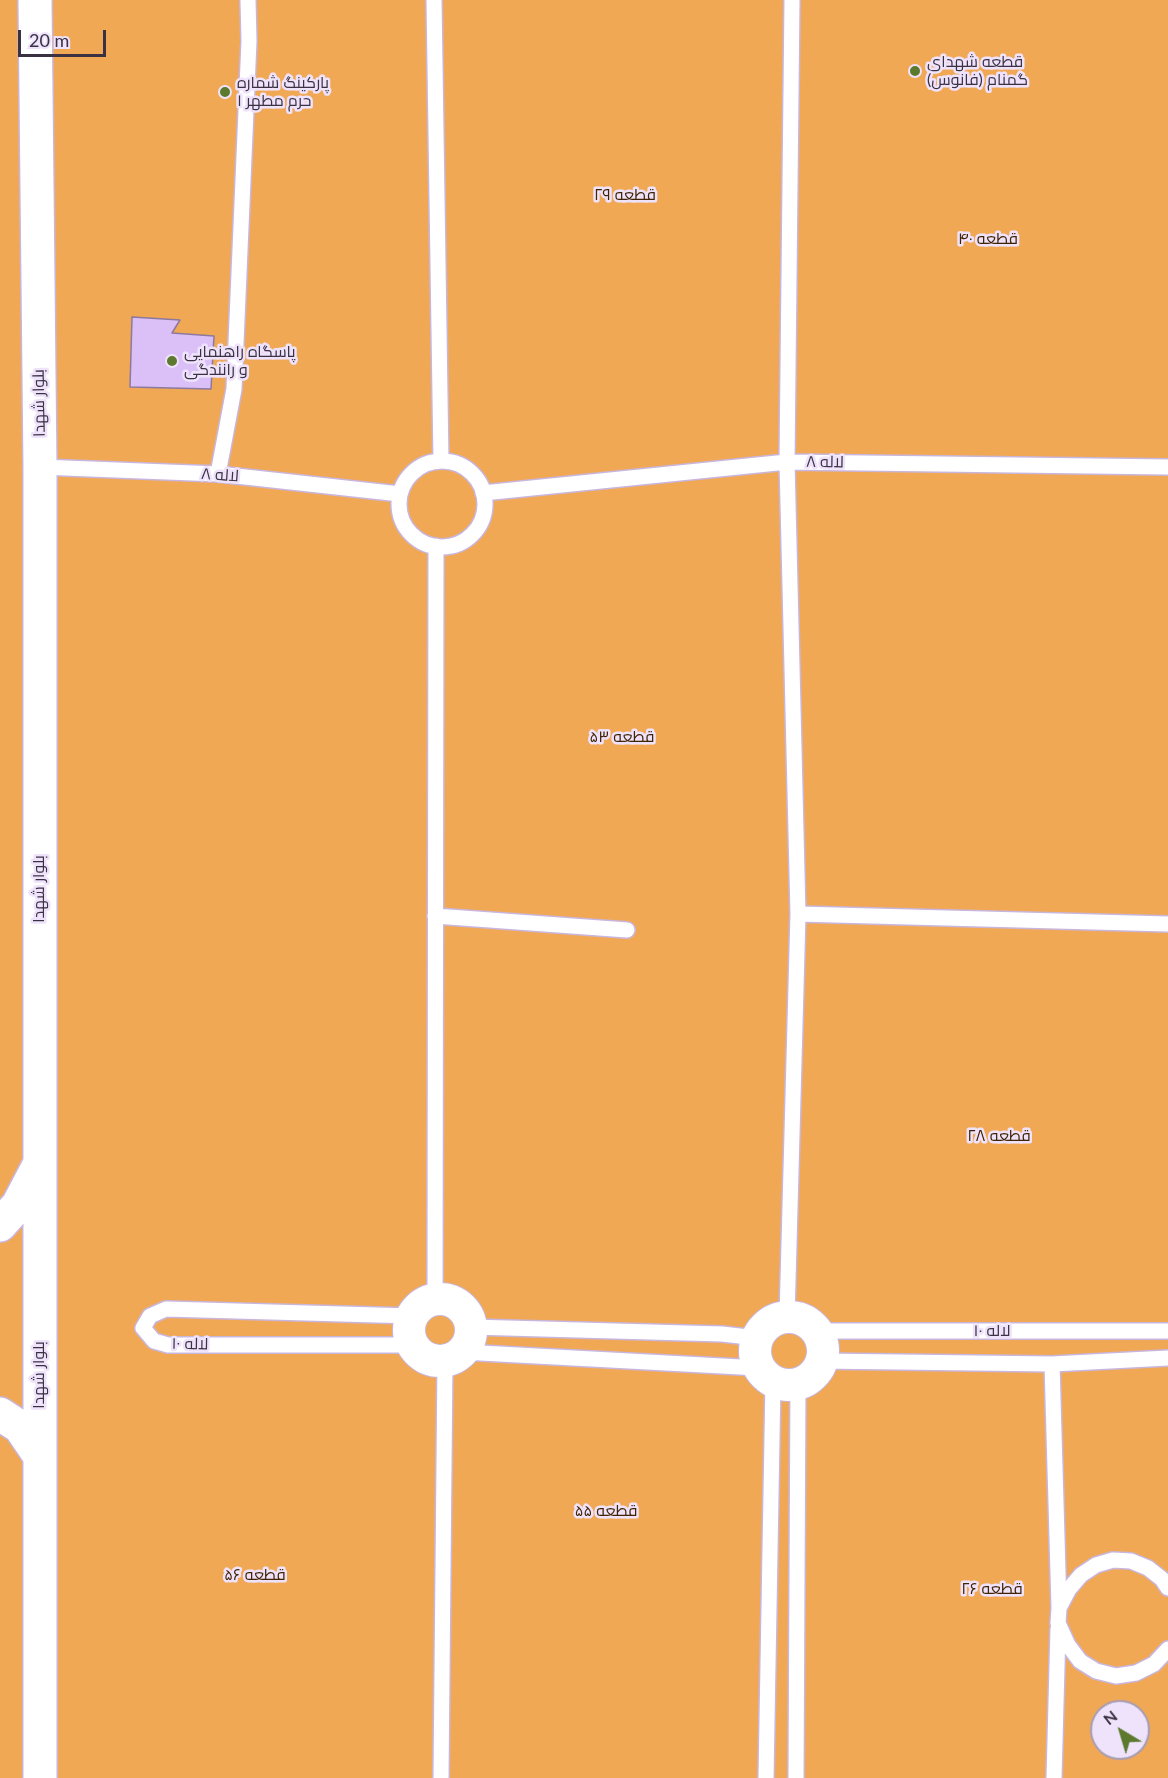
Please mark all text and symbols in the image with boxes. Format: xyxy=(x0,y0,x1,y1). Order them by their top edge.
scale bar xyxy=(21,18,110,56)
text: 20 m xyxy=(29,29,69,51)
place label: قطعه‌ شهدای گمنام (فانوس) xyxy=(927,52,1028,90)
marker: قطعه‌ شهدای گمنام (فانوس) xyxy=(908,64,922,78)
place label: پارکینگ شماره ۱ حرم مطهر xyxy=(237,73,329,111)
marker: پارکینگ شماره ۱ حرم مطهر xyxy=(218,85,232,99)
park label: قطعه ۲۹ xyxy=(594,185,656,205)
park label: قطعه ۴۰ xyxy=(958,229,1018,249)
place label: پاسگاه راهنمایی و رانندگی xyxy=(184,342,296,380)
marker: پاسگاه راهنمایی و رانندگی xyxy=(165,354,179,368)
street label: بلوار شهدا xyxy=(29,369,49,437)
street label: لاله ۸ xyxy=(806,452,844,472)
street label: لاله ۸ xyxy=(200,464,240,486)
park label: قطعه ۵۳ xyxy=(590,727,654,747)
street label: بلوار شهدا xyxy=(29,855,49,923)
park label: قطعه ۲۸ xyxy=(967,1126,1031,1146)
street label: لاله ۱۰ xyxy=(974,1321,1010,1341)
street label: لاله ۱۰ xyxy=(171,1334,209,1354)
street label: بلوار شهدا xyxy=(29,1341,49,1409)
park label: قطعه ۵۵ xyxy=(575,1501,637,1521)
park label: قطعه ۵۶ xyxy=(224,1565,286,1585)
park label: قطعه ۲۶ xyxy=(961,1579,1023,1599)
north arrow xyxy=(1090,1700,1150,1760)
text: N xyxy=(1099,1706,1121,1728)

